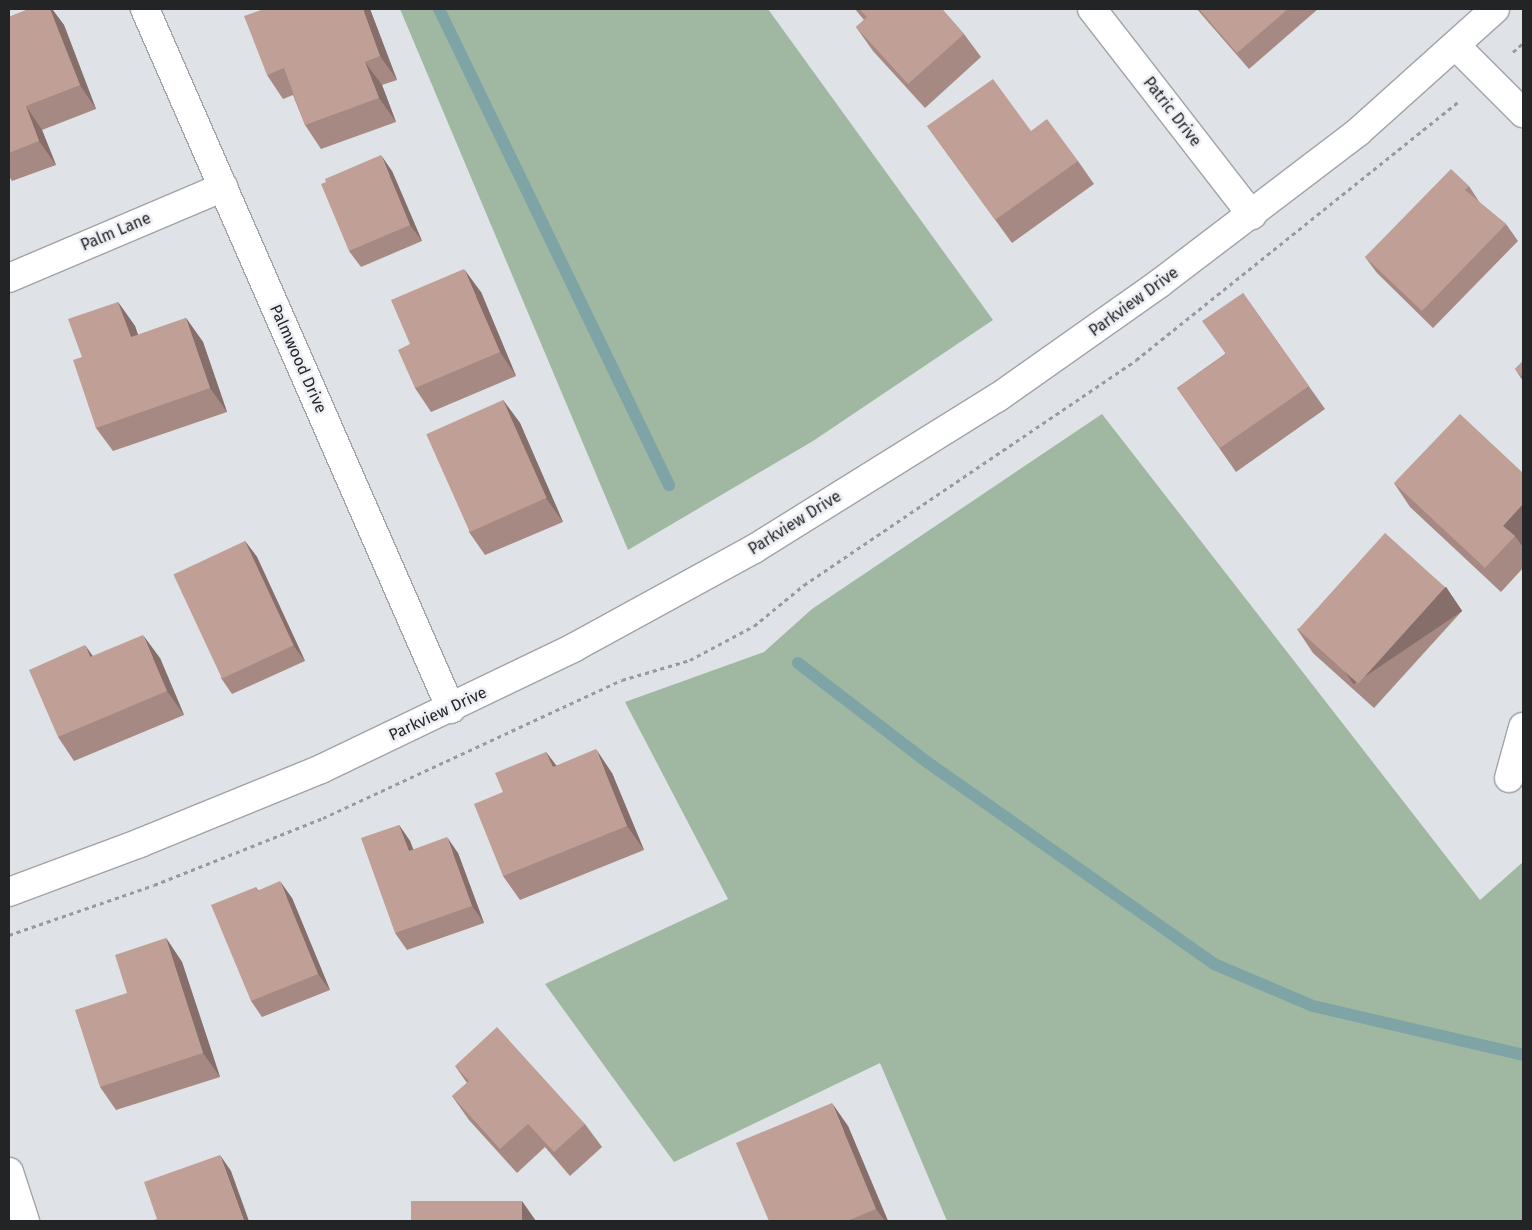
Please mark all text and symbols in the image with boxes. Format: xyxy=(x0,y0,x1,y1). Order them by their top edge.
street label: Patric Drive xyxy=(1139,73,1205,151)
street label: Palm Lane xyxy=(78,209,154,255)
street label: Parkview Drive xyxy=(1086,263,1182,341)
street label: Palmwood Drive xyxy=(265,302,331,416)
street label: Parkview Drive xyxy=(745,487,845,559)
street label: Parkview Drive xyxy=(386,683,490,745)

